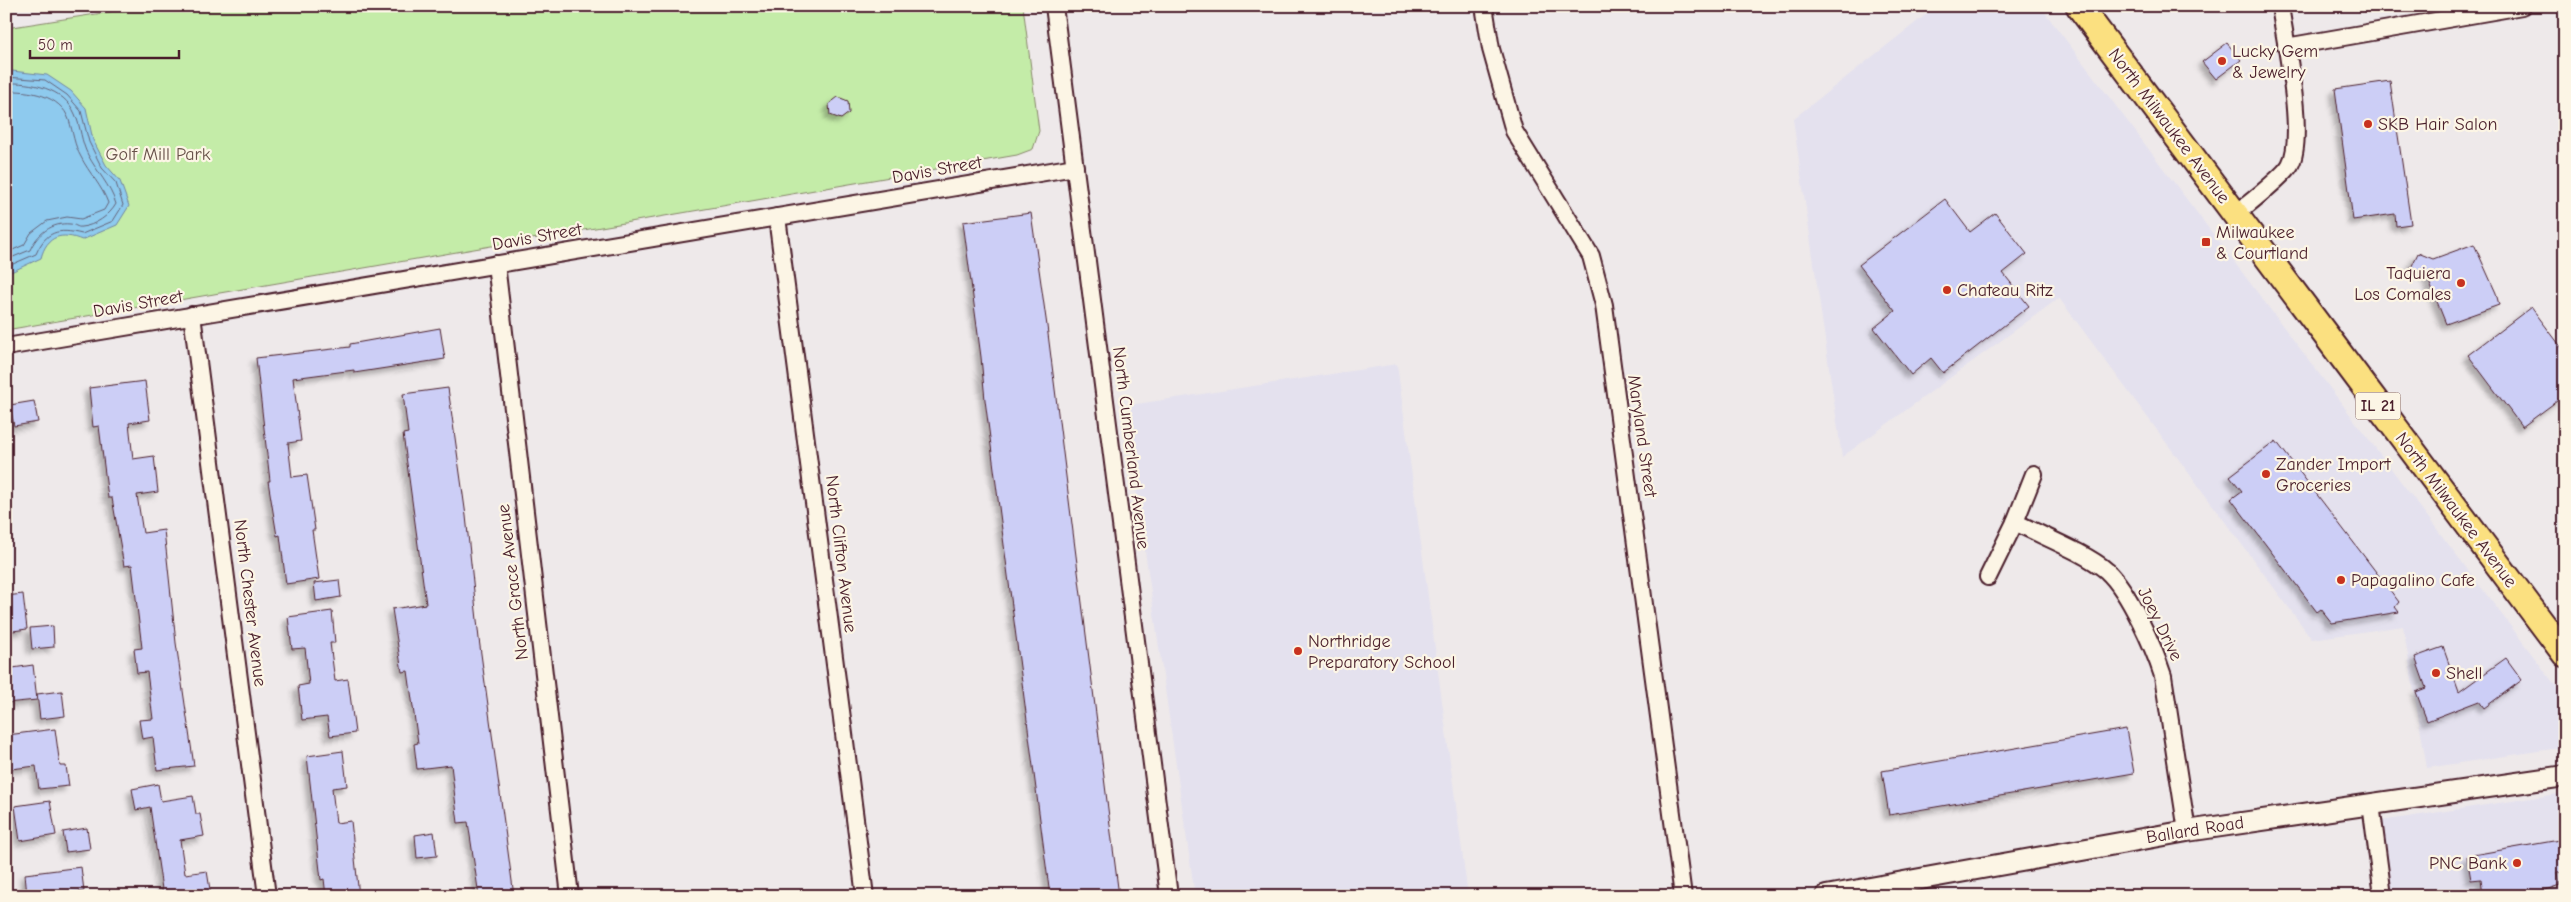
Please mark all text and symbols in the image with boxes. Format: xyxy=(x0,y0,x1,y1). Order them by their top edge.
scale bar xyxy=(30,28,179,60)
text: 50 m xyxy=(38,36,73,54)
place label: Lucky Gem & Jewelry xyxy=(2232,41,2318,83)
street label: North Milwaukee Avenue xyxy=(2104,44,2234,208)
marker: Lucky Gem & Jewelry xyxy=(2216,55,2228,67)
place label: SKB Hair Salon xyxy=(2378,114,2497,135)
marker: SKB Hair Salon xyxy=(2362,118,2374,130)
park label: Golf Mill Park xyxy=(106,144,211,165)
street label: Davis Street xyxy=(890,152,984,188)
street label: Davis Street xyxy=(490,219,584,255)
place label: Milwaukee & Courtland xyxy=(2216,222,2308,264)
marker: Milwaukee & Courtland xyxy=(2200,236,2212,248)
place label: Taquiera Los Comales xyxy=(2354,263,2451,305)
marker: Taquiera Los Comales xyxy=(2455,277,2467,289)
place label: Chateau Ritz xyxy=(1957,280,2053,301)
marker: Chateau Ritz xyxy=(1941,284,1953,296)
street label: Davis Street xyxy=(91,286,185,322)
street label: North Cumberland Avenue xyxy=(1108,346,1154,550)
street label: Maryland Street xyxy=(1623,373,1661,499)
road number: IL 21 xyxy=(2356,392,2400,420)
street label: North Milwaukee Avenue xyxy=(2391,428,2521,592)
place label: Zander Import Groceries xyxy=(2276,454,2392,496)
marker: Zander Import Groceries xyxy=(2260,468,2272,480)
street label: North Clifton Avenue xyxy=(821,474,861,634)
street label: North Grace Avenue xyxy=(493,503,533,661)
street label: North Chester Avenue xyxy=(229,518,271,688)
place label: Papagalino Cafe xyxy=(2351,570,2475,591)
marker: Papagalino Cafe xyxy=(2335,574,2347,586)
street label: Joey Drive xyxy=(2133,584,2187,664)
place label: Northridge Preparatory School xyxy=(1308,631,1455,673)
marker: Northridge Preparatory School xyxy=(1292,645,1304,657)
place label: Shell xyxy=(2446,663,2483,684)
marker: Shell xyxy=(2430,667,2442,679)
street label: Ballard Road xyxy=(2145,812,2245,848)
place label: PNC Bank xyxy=(2429,853,2507,874)
marker: PNC Bank xyxy=(2511,857,2523,869)

